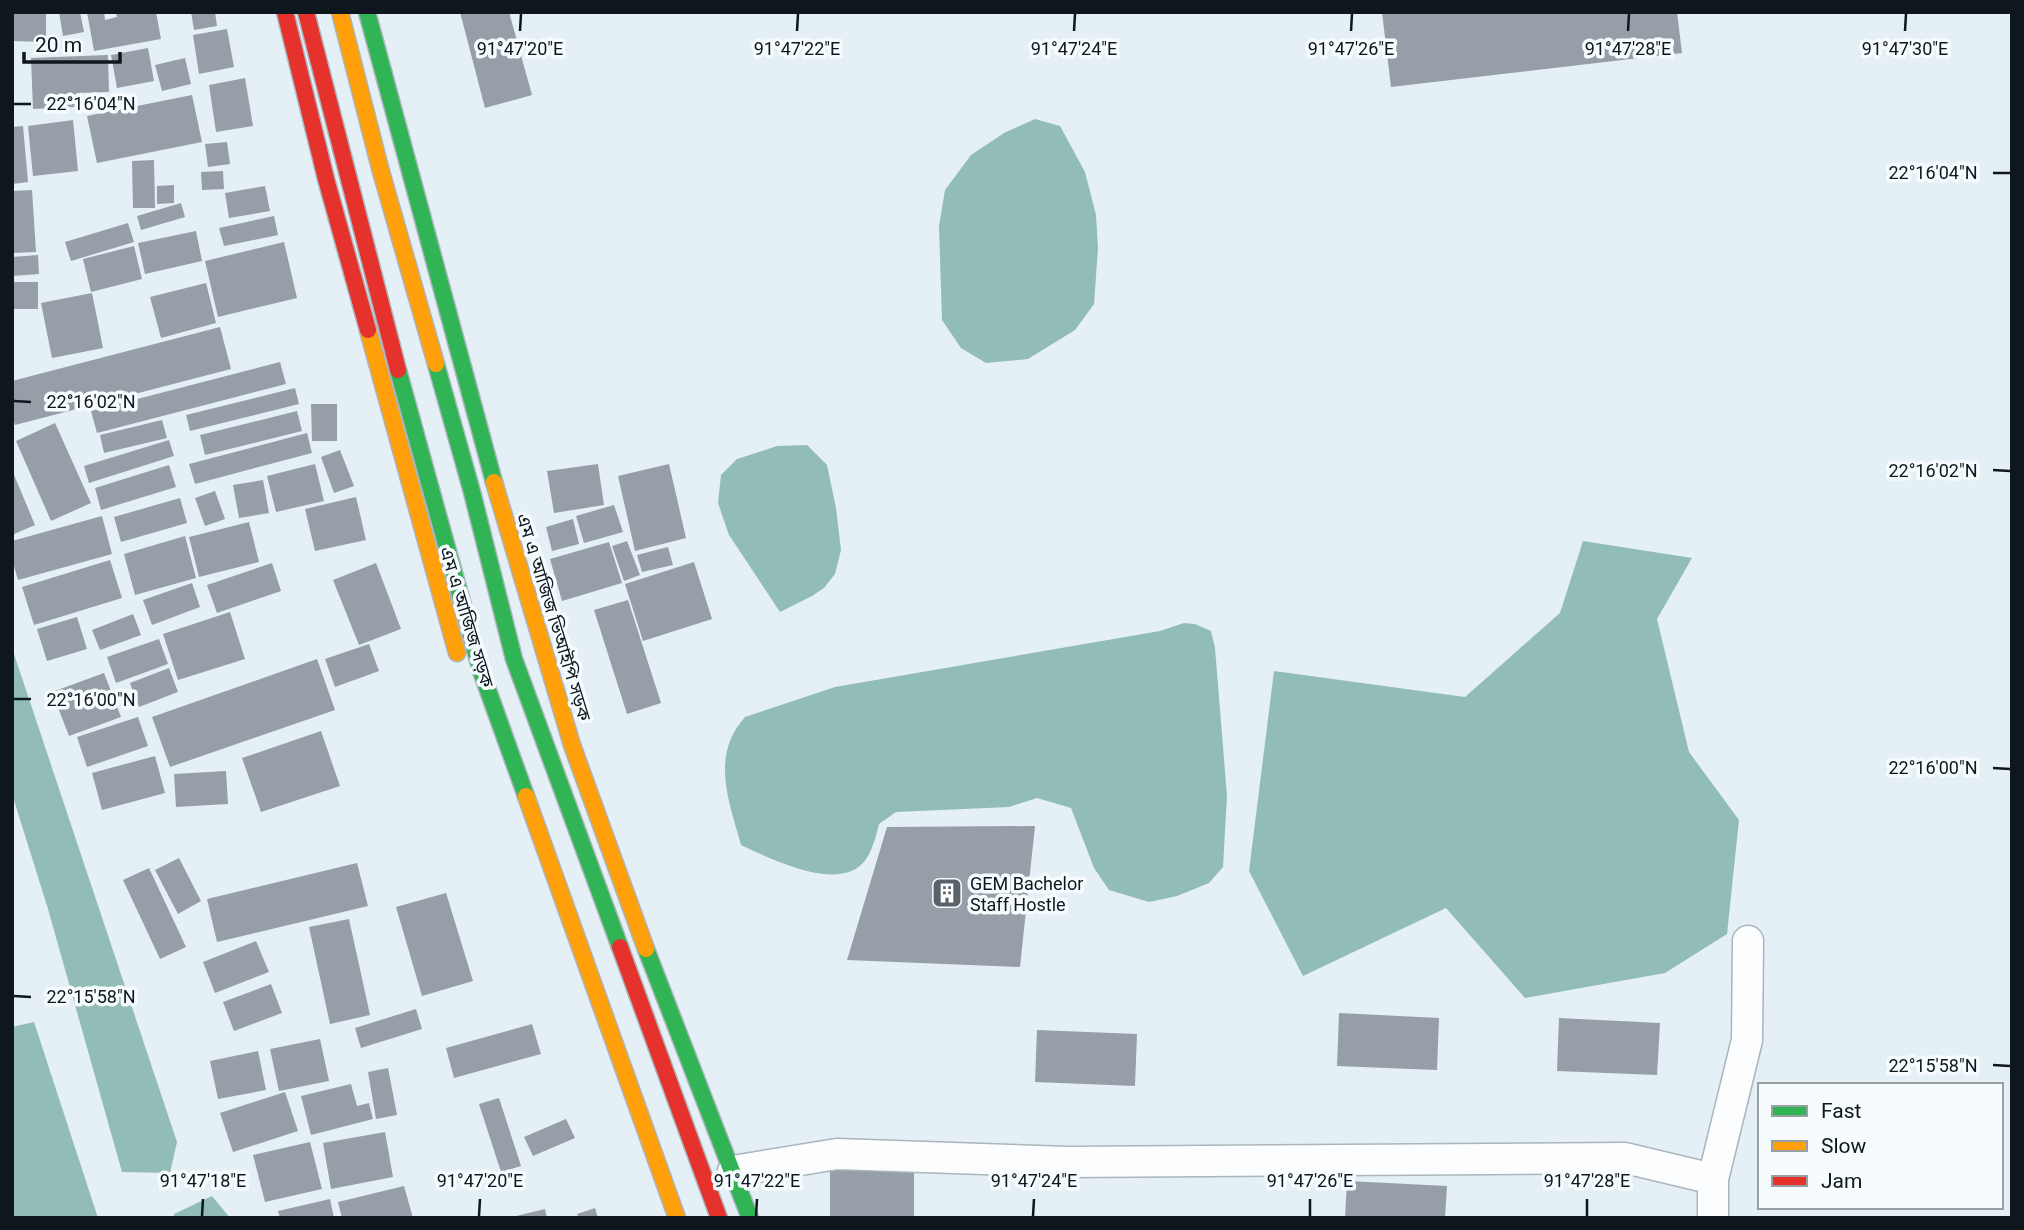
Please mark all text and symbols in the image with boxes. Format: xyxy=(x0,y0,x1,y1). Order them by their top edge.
scale bar xyxy=(24,21,121,65)
text: 20 m xyxy=(35,33,82,57)
text: 91°47'20"E xyxy=(477,38,563,59)
text: 91°47'22"E xyxy=(754,38,840,59)
text: 91°47'24"E xyxy=(1031,38,1117,59)
text: 91°47'26"E xyxy=(1308,38,1394,59)
text: 91°47'28"E xyxy=(1585,38,1671,59)
text: 91°47'30"E xyxy=(1862,38,1948,59)
text: 22°16'04"N xyxy=(46,93,136,114)
text: 22°16'04"N xyxy=(1888,162,1978,183)
text: 22°16'02"N xyxy=(46,391,136,412)
text: 22°16'02"N xyxy=(1888,460,1978,481)
street label: এম এ আজিজ ভিআইপি সড়ক xyxy=(512,511,596,724)
street label: এম এ আজিজ সড়ক xyxy=(436,544,499,690)
text: 22°16'00"N xyxy=(46,689,136,710)
text: 22°16'00"N xyxy=(1888,757,1978,778)
place label: GEM Bachelor Staff Hostle xyxy=(970,873,1083,915)
building icon: GEM Bachelor Staff Hostle xyxy=(930,876,964,910)
text: 22°15'58"N xyxy=(46,986,136,1007)
text: 22°15'58"N xyxy=(1888,1055,1978,1076)
legend xyxy=(1758,1083,2003,1209)
text: Fast xyxy=(1821,1099,1862,1123)
text: Slow xyxy=(1821,1134,1867,1158)
text: Jam xyxy=(1821,1169,1862,1193)
text: 91°47'18"E xyxy=(160,1170,246,1191)
text: 91°47'20"E xyxy=(437,1170,523,1191)
text: 91°47'22"E xyxy=(714,1170,800,1191)
text: 91°47'24"E xyxy=(991,1170,1077,1191)
text: 91°47'26"E xyxy=(1267,1170,1353,1191)
text: 91°47'28"E xyxy=(1544,1170,1630,1191)

